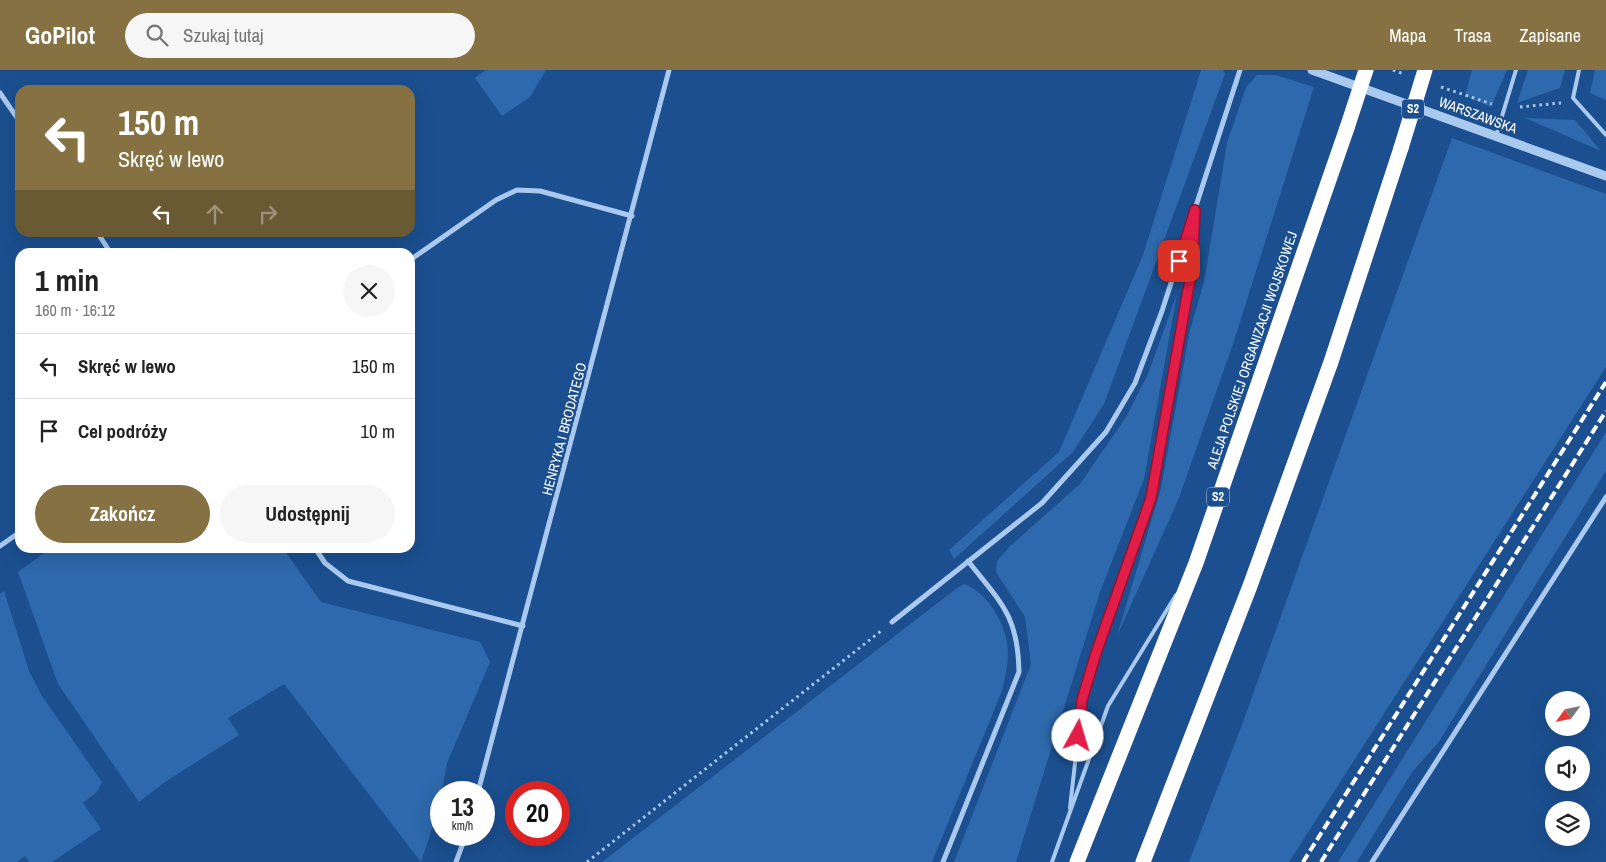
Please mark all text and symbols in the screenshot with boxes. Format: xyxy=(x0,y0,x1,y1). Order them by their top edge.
search box xyxy=(125,13,475,58)
text: GoPilot xyxy=(25,19,95,51)
icon: search xyxy=(143,21,171,49)
text: Szukaj tutaj xyxy=(183,22,264,48)
text: Mapa xyxy=(1389,23,1426,48)
text: Trasa xyxy=(1454,23,1491,48)
text: Zapisane xyxy=(1519,23,1581,48)
street label: WARSZAWSKA xyxy=(1436,93,1520,138)
text: 150 m xyxy=(118,99,199,146)
road number: S2 xyxy=(1402,100,1424,118)
icon: left xyxy=(35,105,100,170)
text: Skręć w lewo xyxy=(118,144,224,174)
icon: left xyxy=(148,200,176,228)
icon: ahead xyxy=(201,200,229,228)
icon: right xyxy=(254,200,282,228)
street label: ALEJA POLSKIEJ ORGANIZACJI WOJSKOWEJ xyxy=(1202,229,1301,472)
pin xyxy=(1158,240,1200,282)
icon: arrive xyxy=(1165,247,1193,275)
text: 1 min xyxy=(35,260,99,300)
button: close xyxy=(343,265,395,317)
text: 160 m · 16:12 xyxy=(35,299,115,321)
icon: left xyxy=(35,352,63,380)
text: Skręć w lewo xyxy=(78,353,176,379)
text: 150 m xyxy=(352,353,395,379)
street label: HENRYKA I BRODATEGO xyxy=(538,361,590,497)
icon: arrive xyxy=(35,417,63,445)
text: Cel podróży xyxy=(78,418,167,444)
text: 10 m xyxy=(360,418,395,444)
button: Zakończ xyxy=(35,485,210,543)
button: Udostępnij xyxy=(220,485,395,543)
road number: S2 xyxy=(1207,488,1229,507)
north arrow xyxy=(1545,691,1590,736)
map controls xyxy=(1545,691,1590,846)
position arrow xyxy=(1051,709,1103,761)
button: sound xyxy=(1545,746,1590,791)
speed limit sign: 20 xyxy=(505,781,570,846)
text: 13 xyxy=(451,790,474,824)
button: layers xyxy=(1545,801,1590,846)
text: km/h xyxy=(452,818,473,834)

